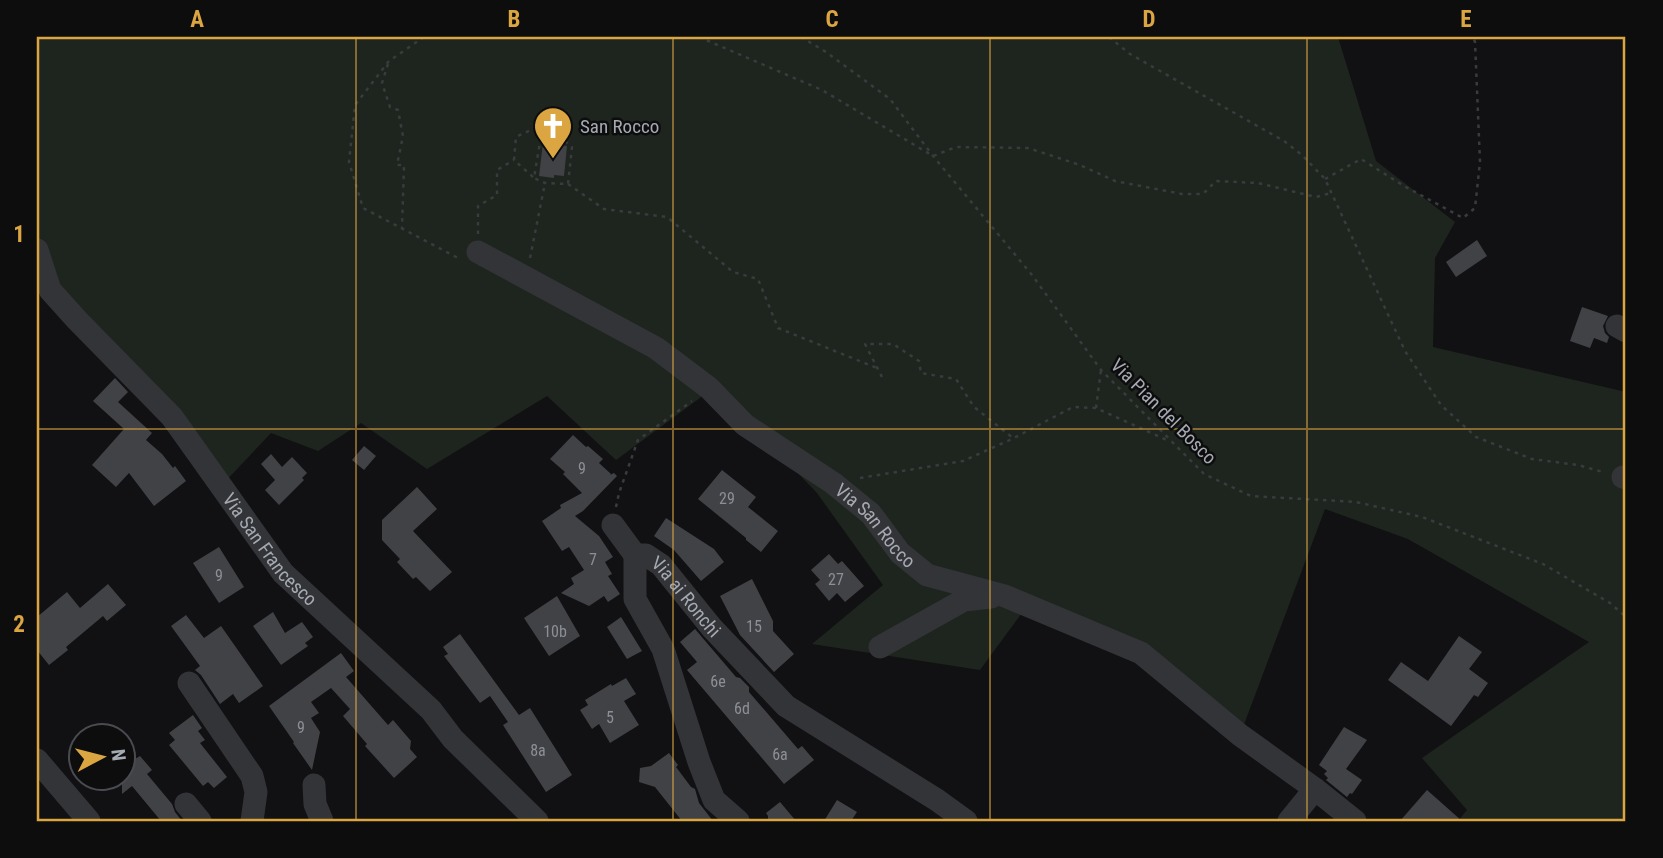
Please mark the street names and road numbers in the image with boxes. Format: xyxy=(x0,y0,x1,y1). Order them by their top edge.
street label: Via Pian del Bosco xyxy=(1106,354,1221,469)
street label: Via San Rocco xyxy=(830,479,920,573)
street label: Via San Francesco xyxy=(218,489,322,611)
street label: Via ai Ronchi xyxy=(647,551,726,642)

